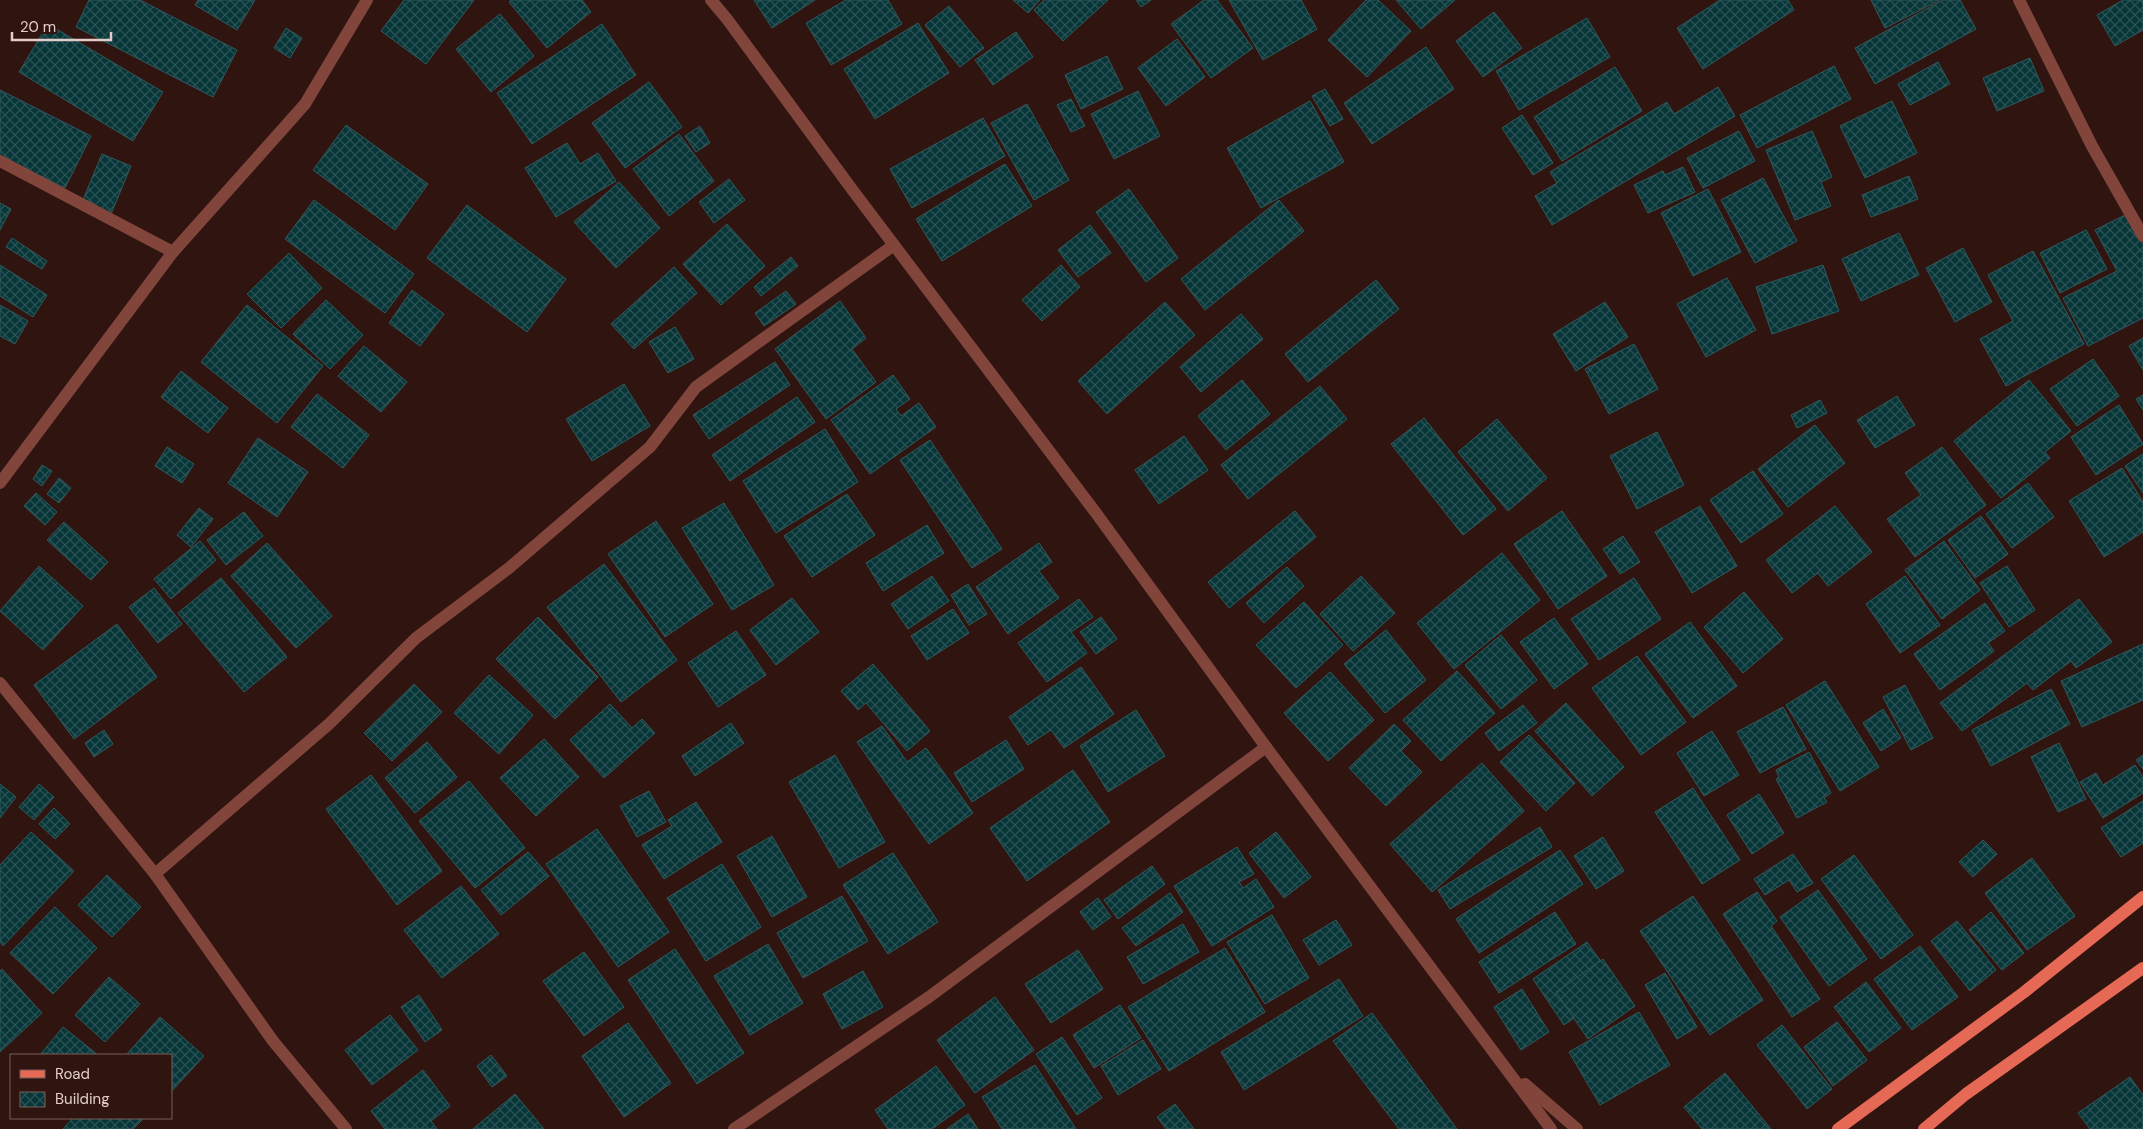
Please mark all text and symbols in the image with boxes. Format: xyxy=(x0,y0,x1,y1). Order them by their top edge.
scale bar xyxy=(12,10,111,42)
text: 20 m xyxy=(20,17,56,37)
legend xyxy=(10,1054,172,1119)
text: Road xyxy=(55,1064,90,1084)
text: Building xyxy=(55,1089,110,1109)

